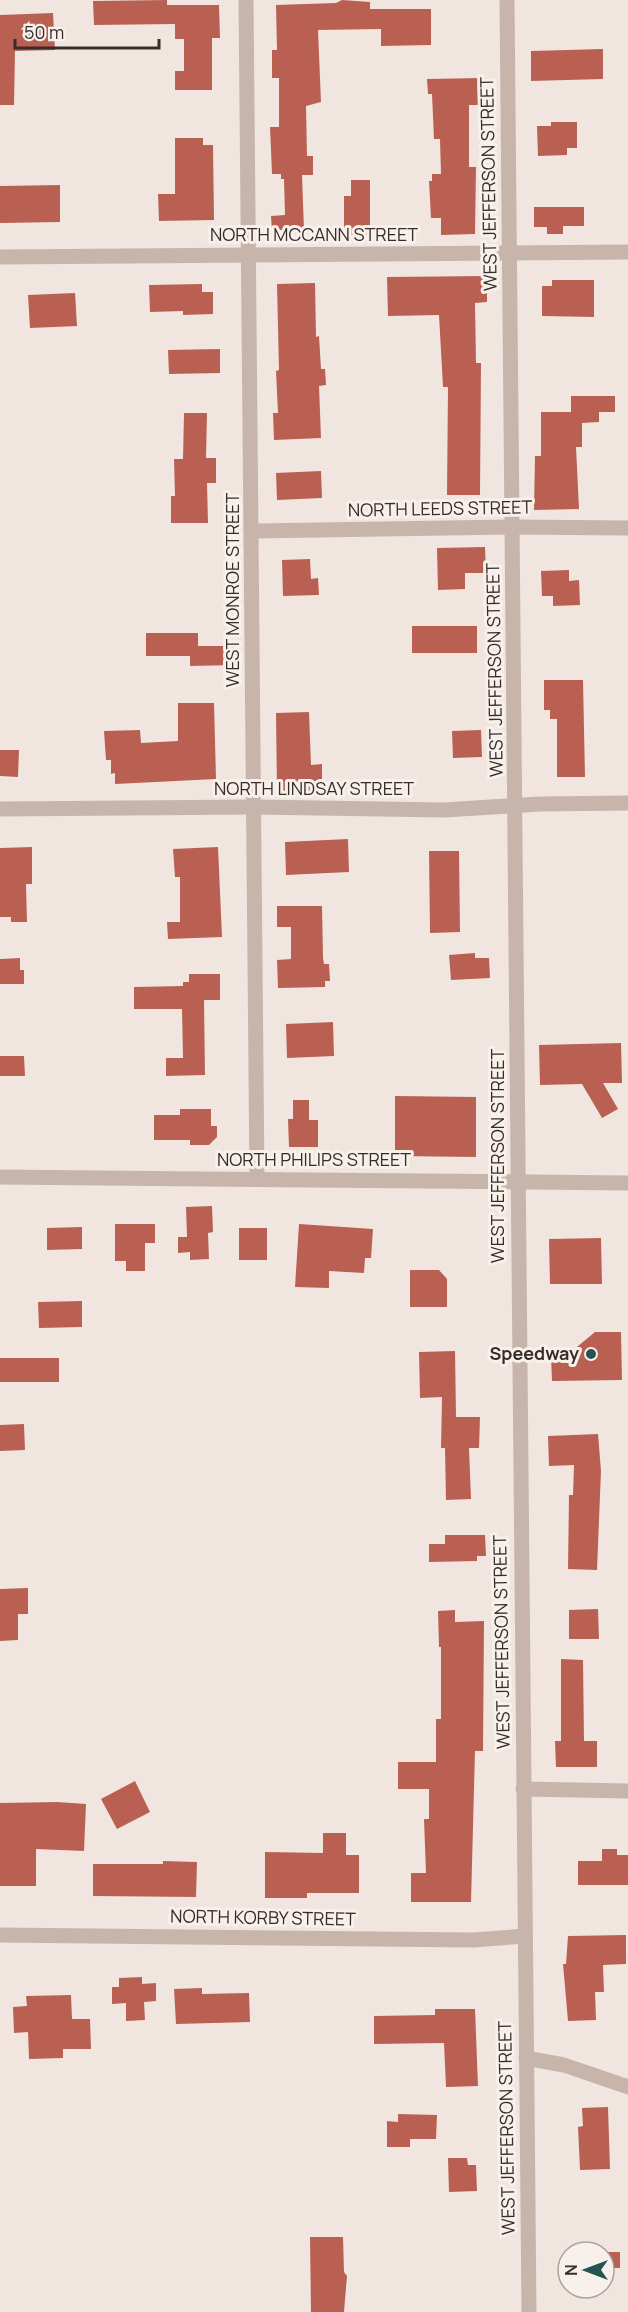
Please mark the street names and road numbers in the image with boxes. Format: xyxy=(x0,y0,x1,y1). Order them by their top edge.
street label: WEST JEFFERSON STREET xyxy=(474,76,502,291)
street label: NORTH MCCANN STREET xyxy=(210,222,418,246)
street label: WEST MONROE STREET xyxy=(220,492,244,687)
street label: NORTH LEEDS STREET xyxy=(348,494,533,522)
street label: WEST JEFFERSON STREET xyxy=(480,562,508,777)
street label: NORTH LINDSAY STREET xyxy=(214,776,414,800)
street label: WEST JEFFERSON STREET xyxy=(485,1049,509,1263)
street label: NORTH PHILIPS STREET xyxy=(217,1147,411,1171)
street label: WEST JEFFERSON STREET xyxy=(487,1534,515,1749)
street label: NORTH KORBY STREET xyxy=(170,1903,356,1931)
street label: WEST JEFFERSON STREET xyxy=(492,2020,520,2235)

